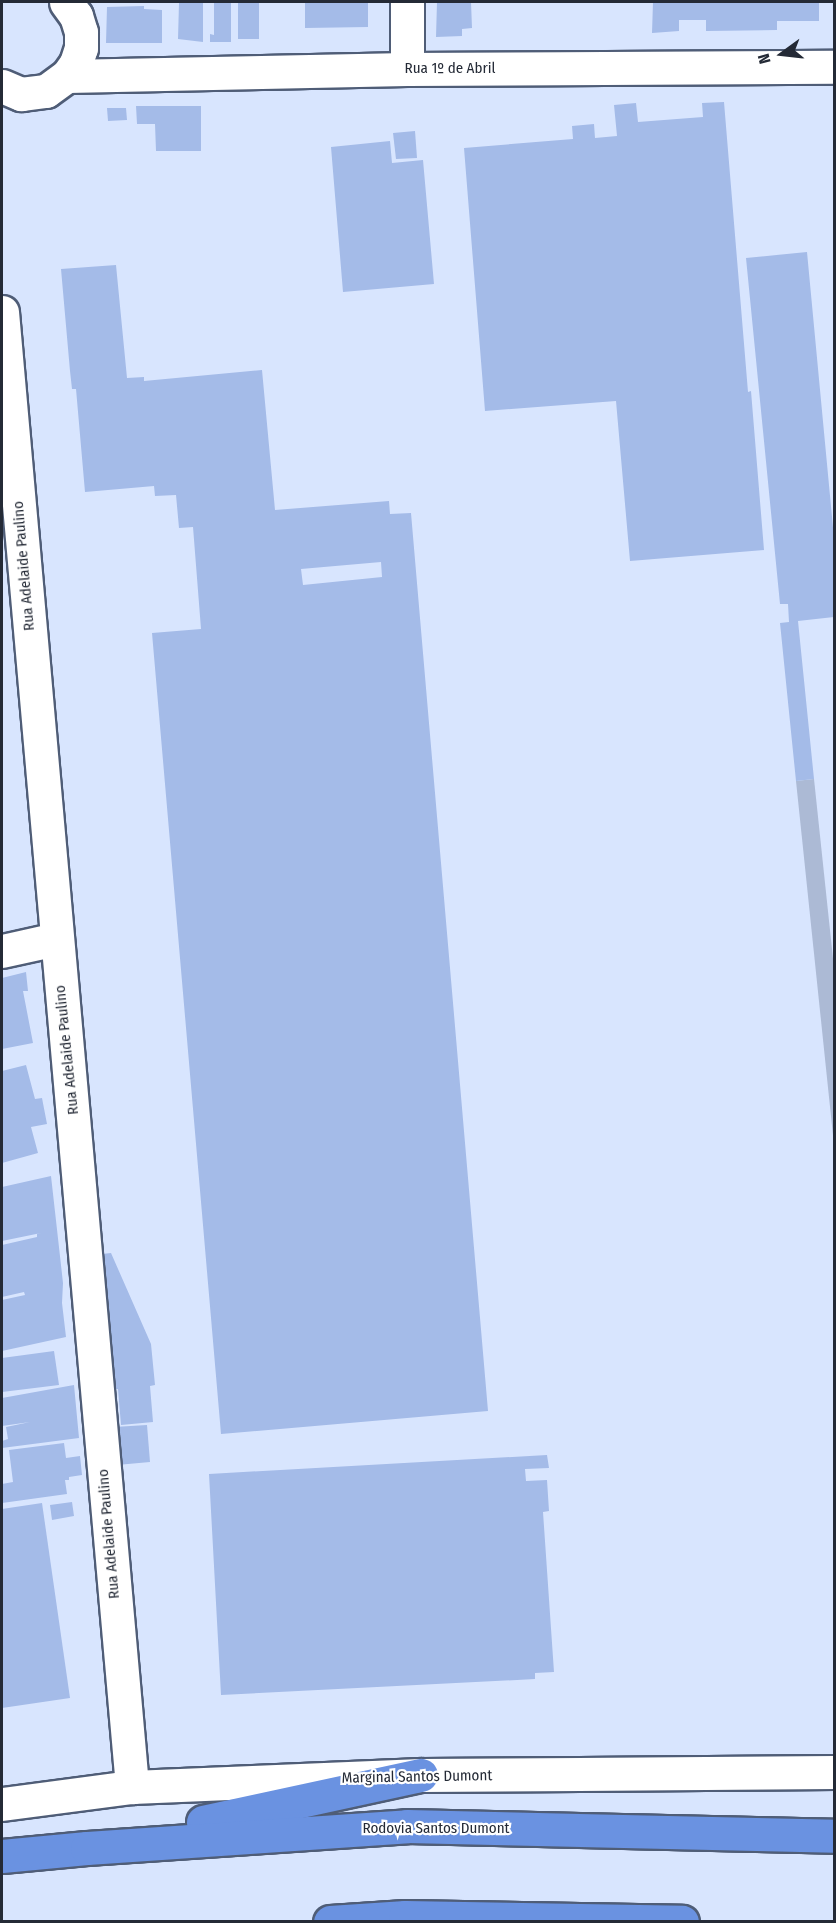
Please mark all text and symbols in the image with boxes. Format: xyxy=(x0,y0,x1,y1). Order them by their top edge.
north arrow xyxy=(752,24,812,84)
text: N xyxy=(754,52,775,66)
street label: Rua 1º de Abril xyxy=(405,60,495,78)
street label: Rua Adelaide Paulino xyxy=(9,500,39,632)
street label: Rua Adelaide Paulino xyxy=(51,984,83,1116)
street label: Rua Adelaide Paulino xyxy=(94,1468,124,1600)
street label: Marginal Santos Dumont xyxy=(342,1767,492,1787)
street label: Rodovia Santos Dumont xyxy=(362,1820,510,1838)

